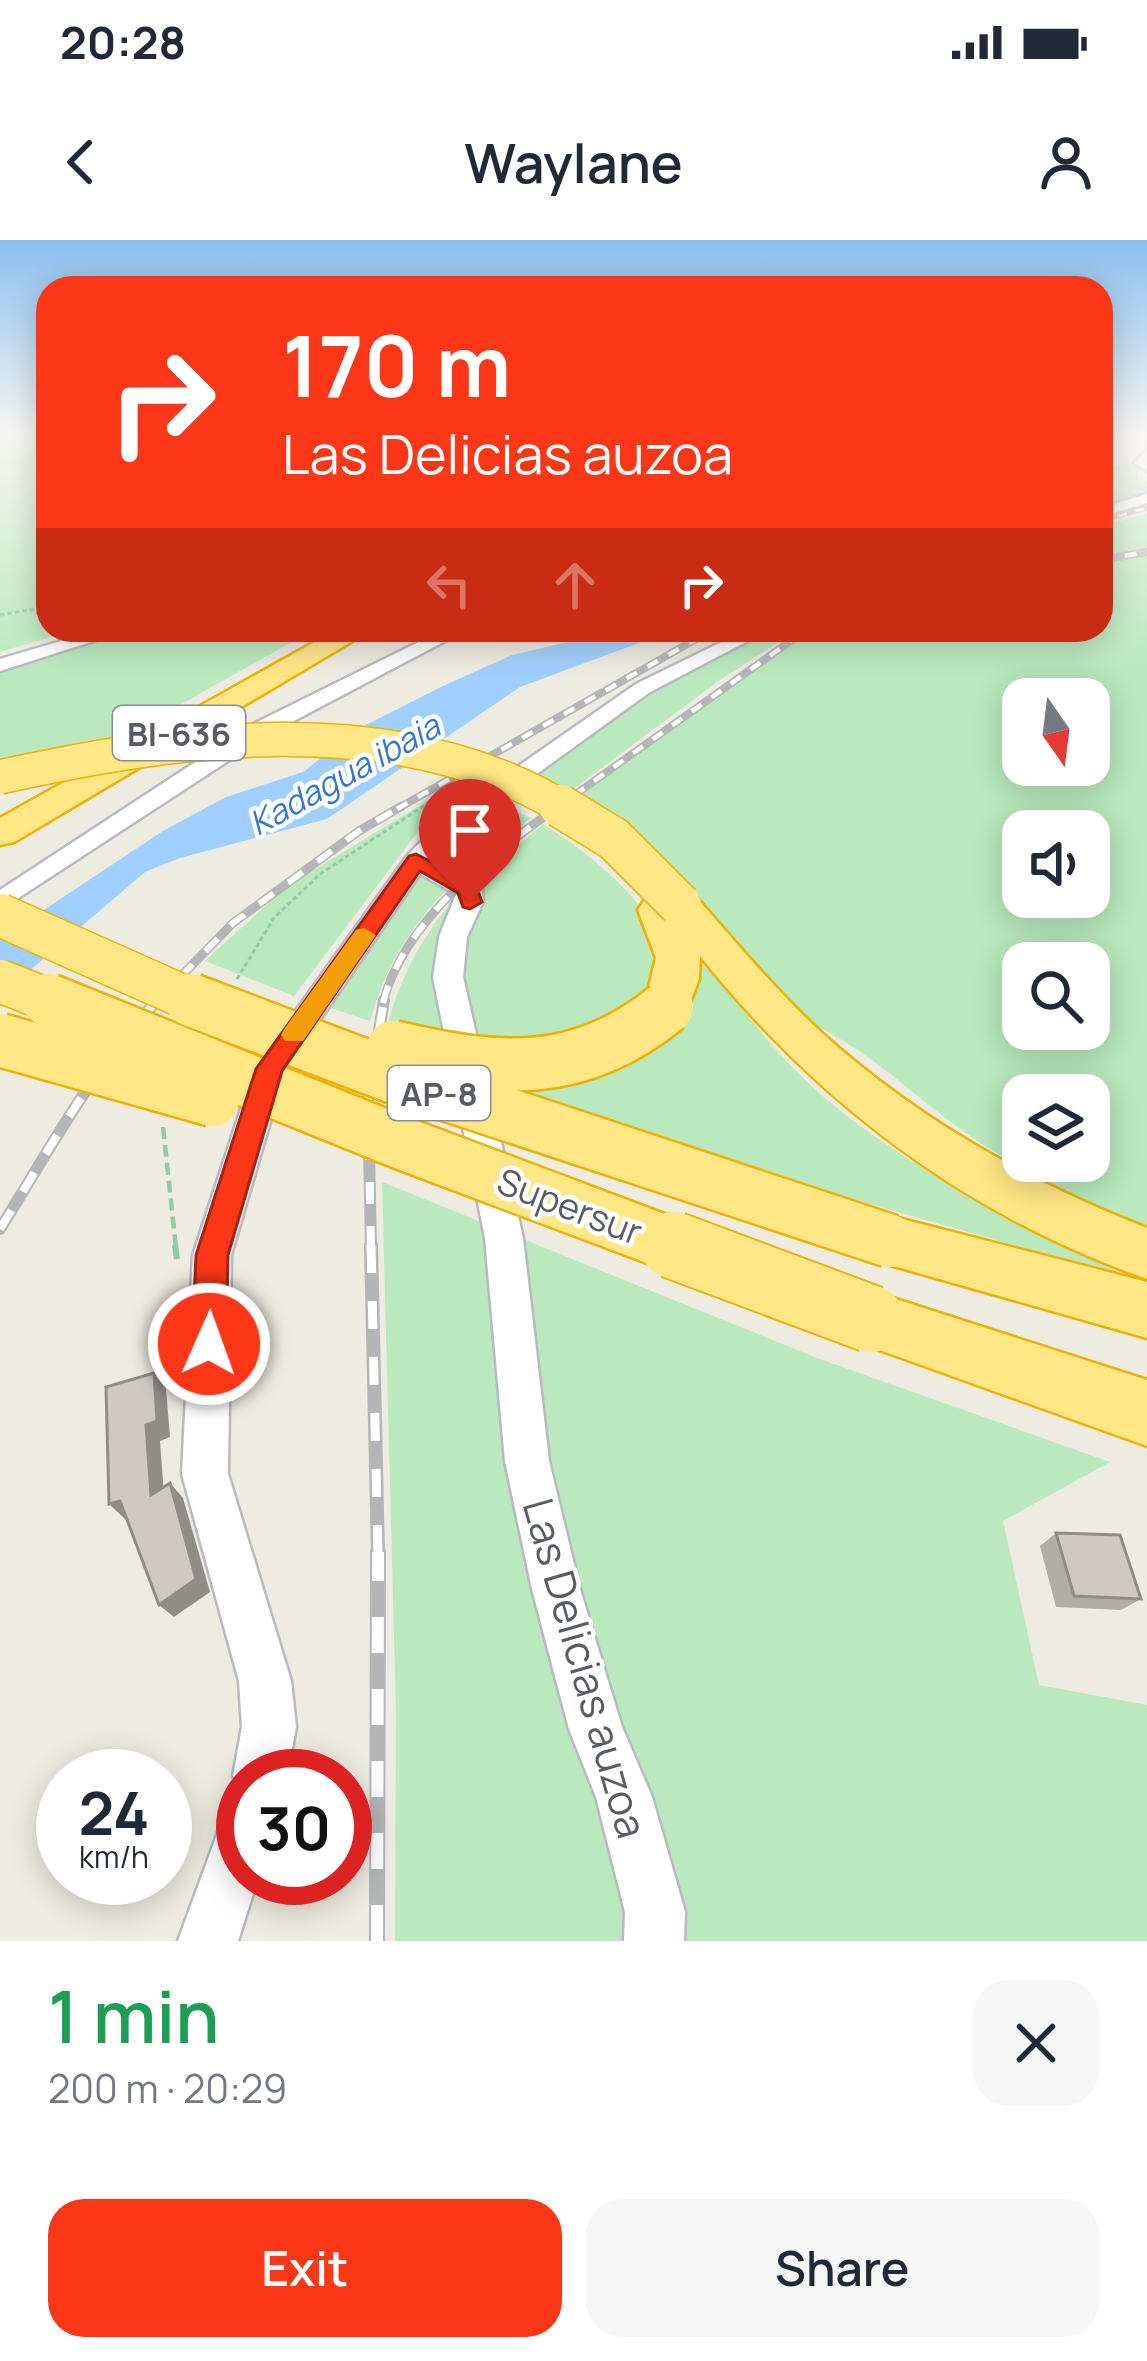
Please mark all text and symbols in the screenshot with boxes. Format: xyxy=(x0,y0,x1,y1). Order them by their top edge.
text: 20:28 xyxy=(60,11,186,73)
text: Waylane xyxy=(464,125,683,199)
icon: back xyxy=(48,129,114,195)
icon: person xyxy=(1033,129,1099,195)
text: 170 m xyxy=(282,307,511,422)
icon: right xyxy=(84,324,240,480)
text: Las Delicias auzoa xyxy=(282,416,733,490)
icon: left xyxy=(416,552,482,618)
icon: ahead xyxy=(542,552,608,618)
icon: right xyxy=(668,552,734,618)
north arrow xyxy=(1002,678,1110,786)
map controls xyxy=(1002,678,1110,1182)
water label: Kadagua ibaia xyxy=(241,702,449,845)
road number: BI-636 xyxy=(113,706,245,760)
pin xyxy=(419,779,521,902)
icon: arrive xyxy=(437,797,503,863)
button: sound xyxy=(1002,810,1110,918)
button: search xyxy=(1002,942,1110,1050)
road number: AP-8 xyxy=(388,1066,490,1120)
button: layers xyxy=(1002,1074,1110,1182)
street label: Supersur xyxy=(491,1156,649,1256)
position arrow xyxy=(146,1281,272,1407)
street label: Las Delicias auzoa xyxy=(510,1491,662,1845)
speed limit sign: 30 xyxy=(216,1749,372,1905)
text: 24 xyxy=(78,1771,150,1853)
text: km/h xyxy=(79,1836,149,1877)
text: 1 min xyxy=(48,1966,220,2065)
button: close xyxy=(973,1980,1099,2106)
text: 200 m · 20:29 xyxy=(48,2061,287,2115)
button: Exit xyxy=(48,2199,562,2337)
button: Share xyxy=(586,2199,1099,2337)

